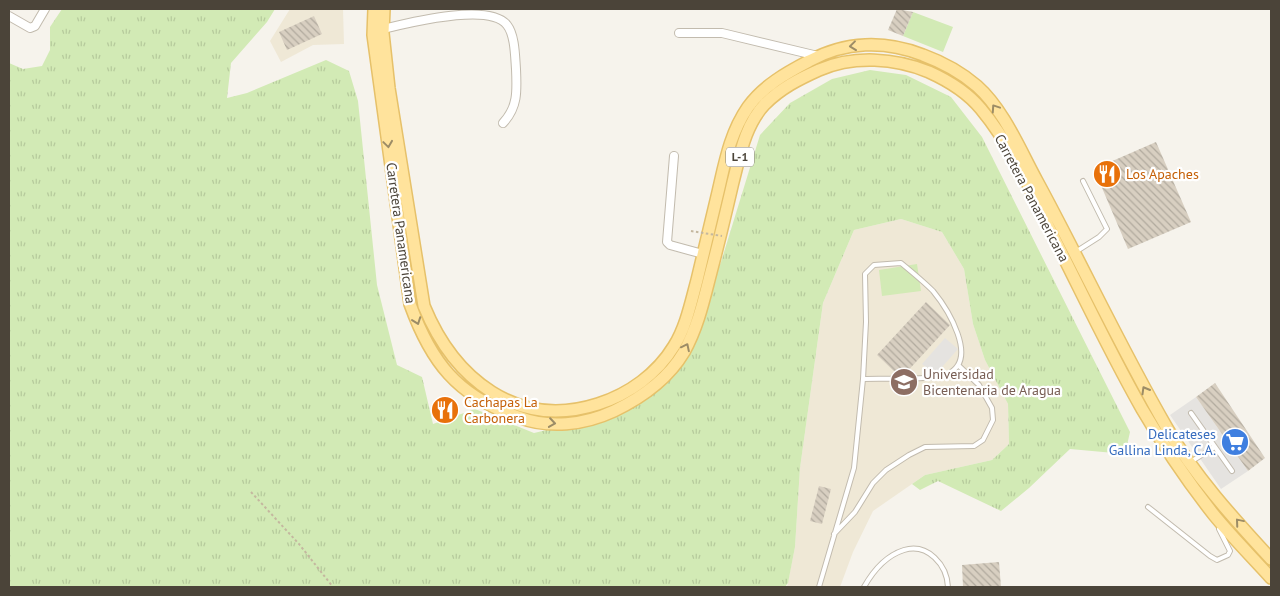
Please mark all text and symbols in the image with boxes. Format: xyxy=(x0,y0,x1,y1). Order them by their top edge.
one-way arrow xyxy=(848,40,856,51)
one-way arrow xyxy=(992,104,1001,113)
street label: Carretera Panamericana xyxy=(991,131,1073,265)
one-way arrow xyxy=(383,140,393,148)
road number: L-1 xyxy=(726,148,754,166)
restaurant icon: Los Apaches xyxy=(1092,159,1122,189)
street label: Carretera Panamericana xyxy=(382,161,420,305)
place label: Los Apaches xyxy=(1126,165,1199,183)
one-way arrow xyxy=(411,317,421,325)
one-way arrow xyxy=(680,343,690,352)
place label: Universidad Bicentenaria de Aragua xyxy=(923,365,1061,399)
school or university icon: Universidad Bicentenaria de Aragua xyxy=(889,367,919,397)
one-way arrow xyxy=(1142,386,1152,395)
place label: Cachapas La Carbonera xyxy=(464,393,538,427)
restaurant icon: Cachapas La Carbonera xyxy=(430,395,460,425)
one-way arrow xyxy=(548,418,557,428)
place label: Delicateses Gallina Linda, C.A. xyxy=(1109,425,1216,459)
supermarket icon: Delicateses Gallina Linda, C.A. xyxy=(1220,427,1250,457)
one-way arrow xyxy=(1237,519,1245,528)

